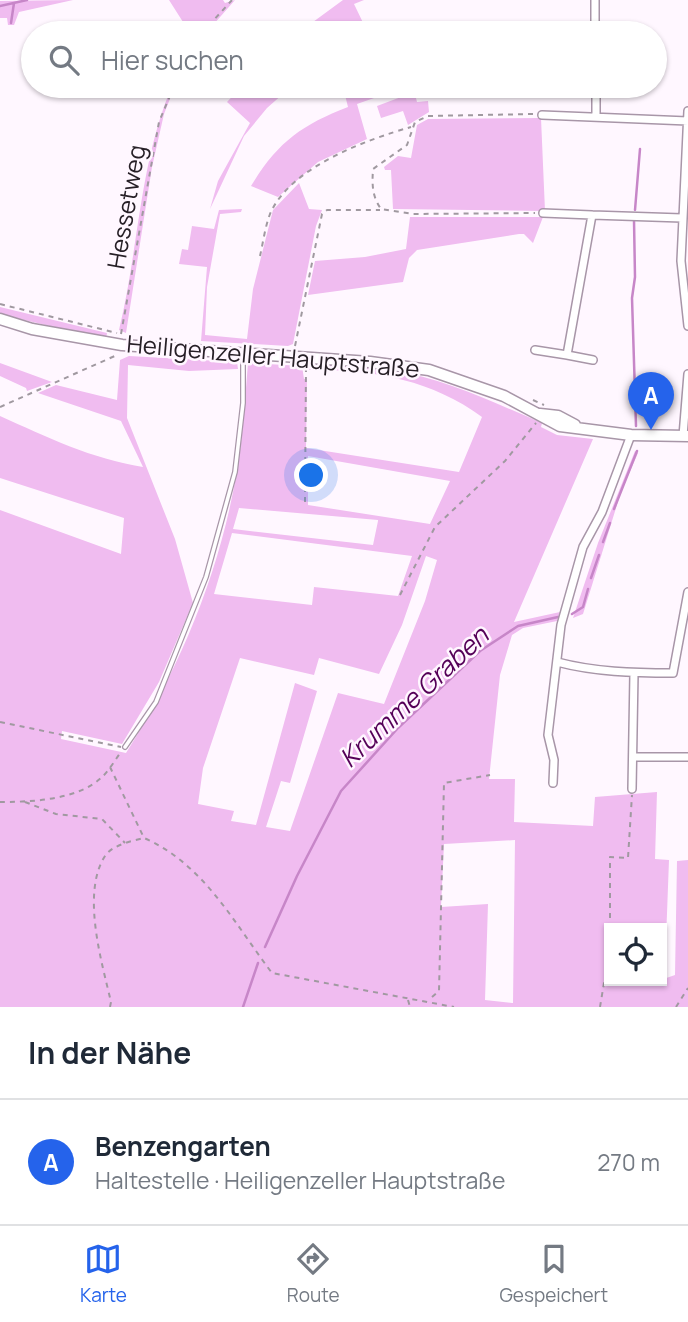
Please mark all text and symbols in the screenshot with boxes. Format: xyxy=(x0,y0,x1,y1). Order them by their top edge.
search box xyxy=(21,21,667,98)
icon: search xyxy=(45,41,83,79)
text: Hier suchen xyxy=(101,42,244,78)
street label: Hessetweg xyxy=(98,142,153,271)
street label: Heiligenzeller Hauptstraße xyxy=(125,326,421,385)
pin: A xyxy=(628,372,674,430)
your location xyxy=(294,458,328,492)
water label: Krumme Graben xyxy=(331,617,497,775)
map controls xyxy=(604,923,667,986)
button: locate xyxy=(604,923,667,986)
text: In der Nähe xyxy=(28,1032,191,1073)
text: Benzengarten xyxy=(95,1128,271,1164)
text: A xyxy=(43,1146,59,1178)
text: 270 m xyxy=(597,1146,660,1178)
text: Haltestelle · Heiligenzeller Hauptstraße xyxy=(95,1164,506,1196)
tab: Karte xyxy=(80,1240,127,1308)
tab: Route xyxy=(287,1240,340,1308)
tab: Gespeichert xyxy=(499,1240,608,1308)

